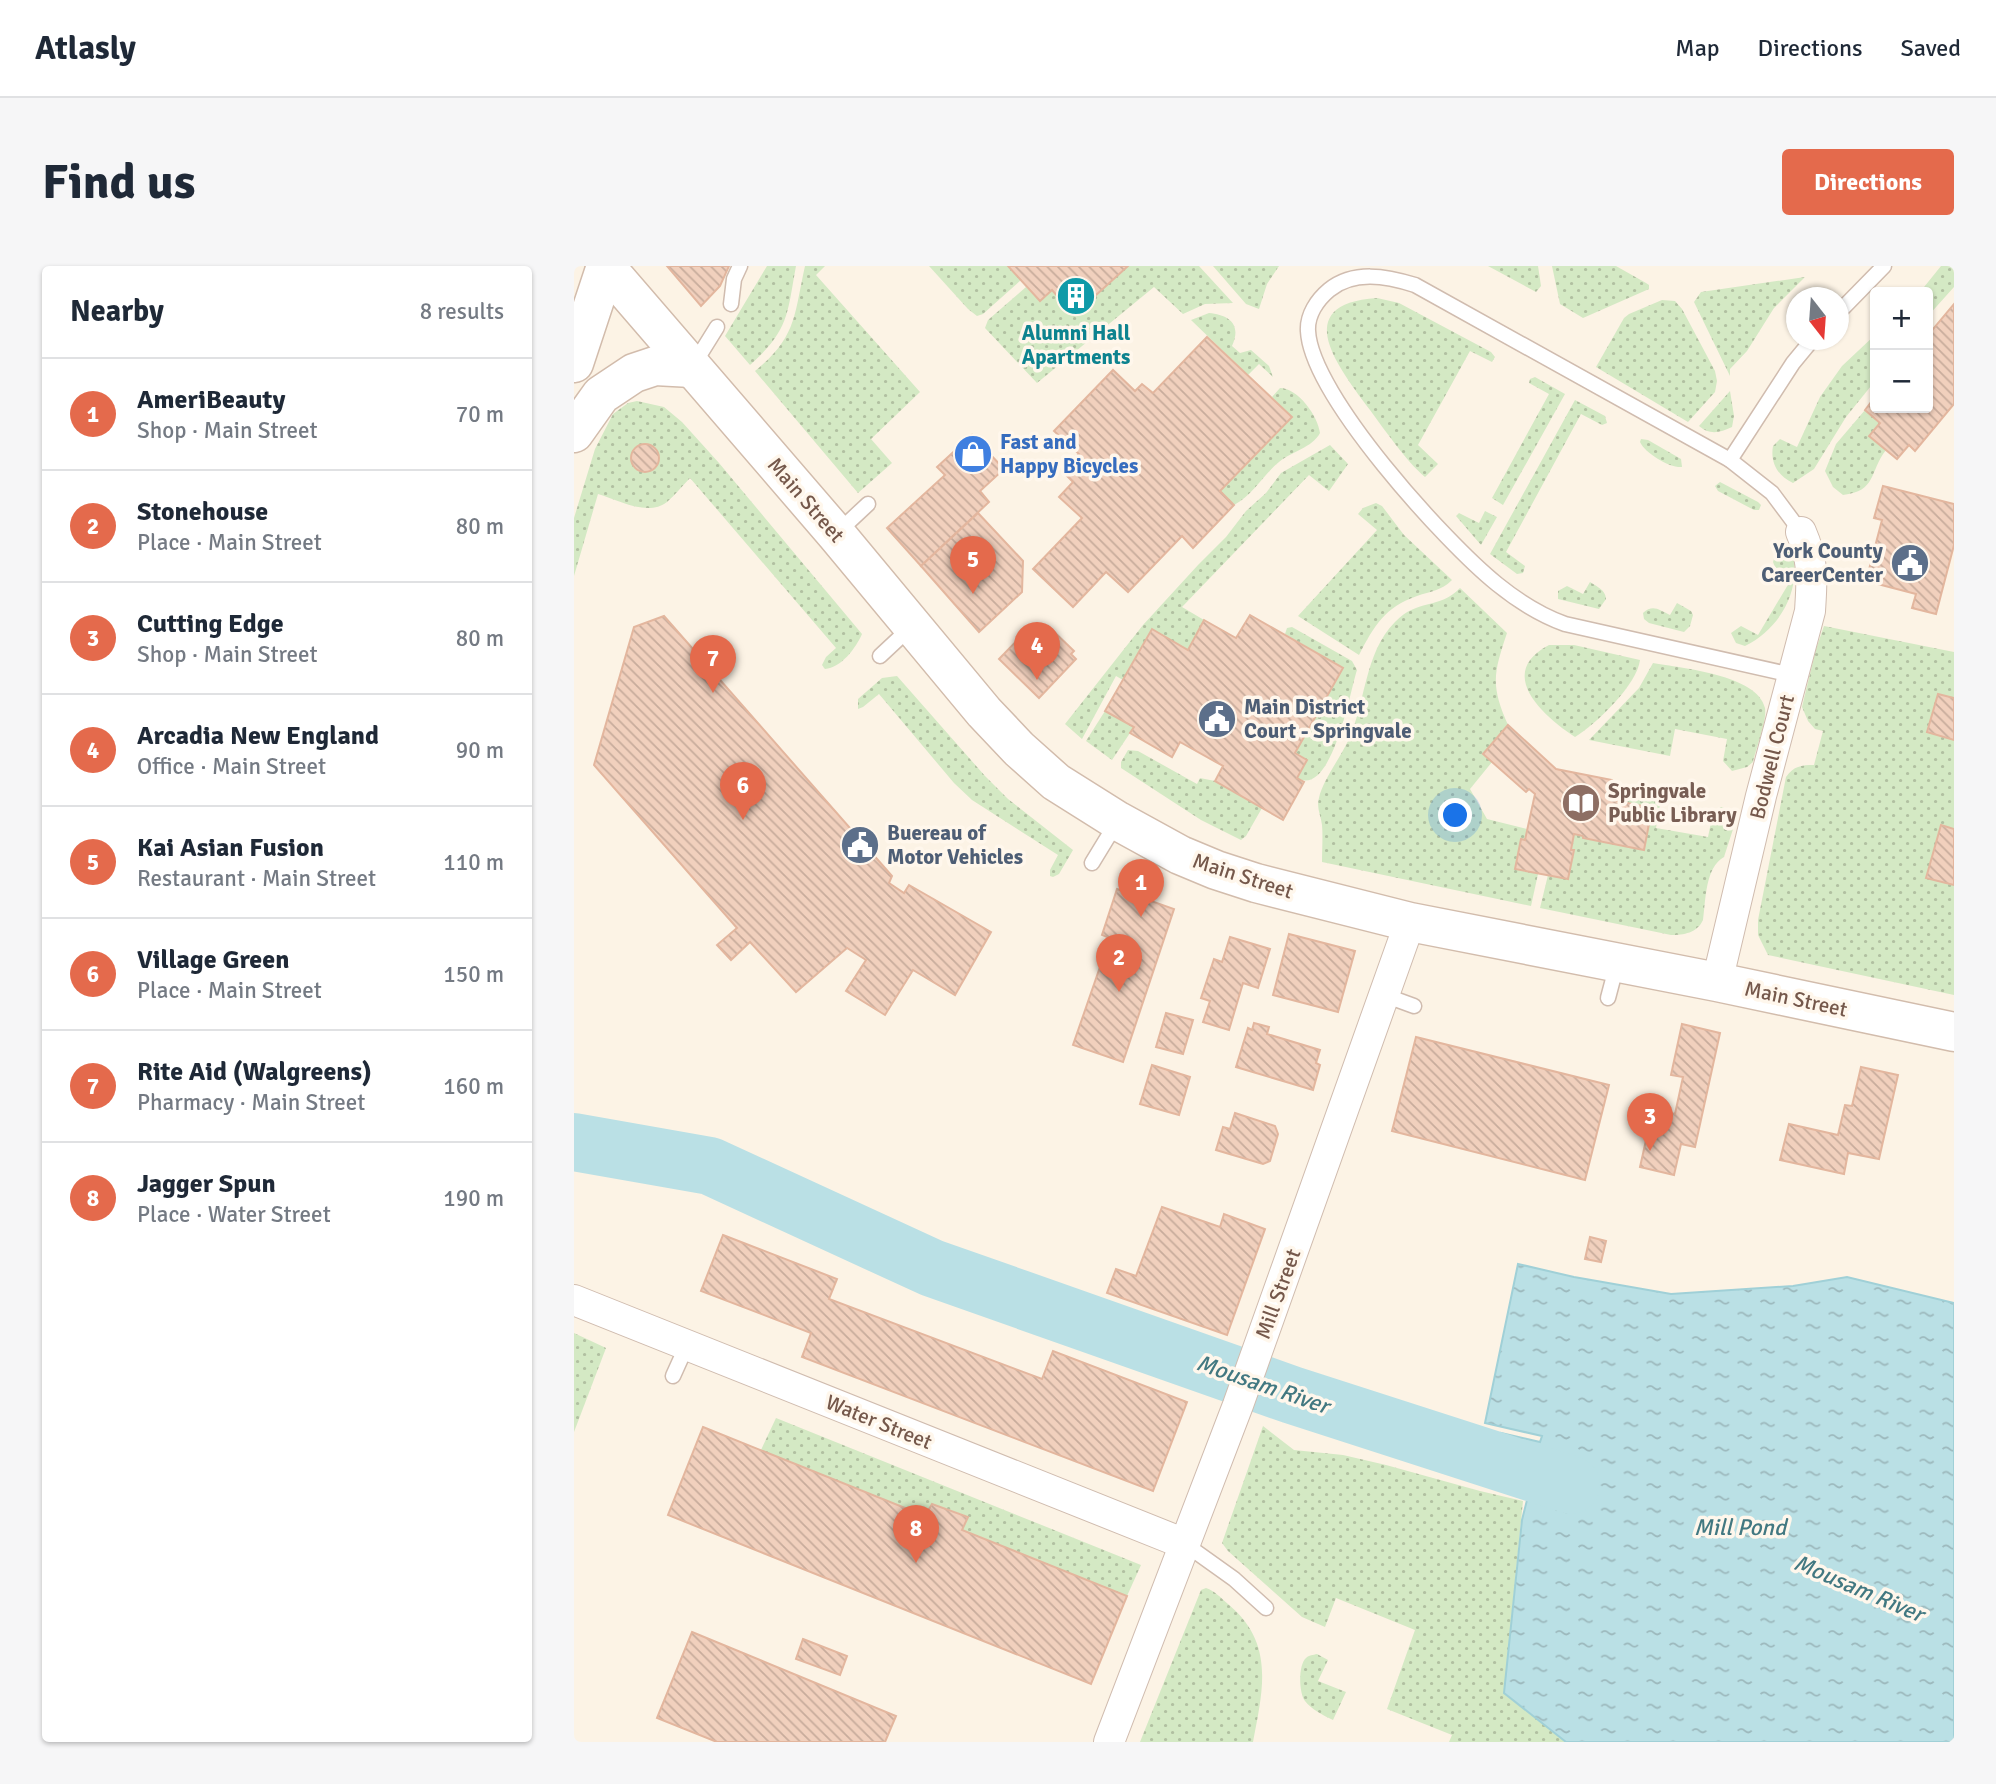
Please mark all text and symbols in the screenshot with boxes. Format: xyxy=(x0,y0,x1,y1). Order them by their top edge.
text: Atlasly xyxy=(35,28,136,69)
text: Map xyxy=(1675,33,1720,63)
text: Directions xyxy=(1758,33,1863,63)
text: Saved xyxy=(1901,33,1961,63)
button: Directions xyxy=(1782,149,1954,215)
text: Find us xyxy=(42,152,195,212)
building icon: Alumni Hall Apartments xyxy=(1055,275,1097,317)
north arrow xyxy=(1786,287,1849,350)
map controls xyxy=(1870,287,1933,413)
button: + xyxy=(1870,287,1933,350)
text: Nearby xyxy=(70,293,164,330)
text: 8 results xyxy=(420,297,504,326)
place label: Alumni Hall Apartments xyxy=(1022,320,1131,370)
button: − xyxy=(1870,350,1933,413)
text: AmeriBeauty xyxy=(137,384,286,416)
text: 1 xyxy=(87,400,99,429)
text: 70 m xyxy=(456,400,504,429)
text: Shop · Main Street xyxy=(137,416,318,445)
place label: Fast and Happy Bicycles xyxy=(1000,429,1138,479)
shop icon: Fast and Happy Bicycles xyxy=(952,433,994,475)
street label: Main Street xyxy=(762,452,850,548)
text: Stonehouse xyxy=(137,496,268,528)
text: 2 xyxy=(87,512,99,541)
text: 80 m xyxy=(456,512,504,541)
text: Place · Main Street xyxy=(137,528,322,557)
pin: 5 xyxy=(950,536,996,594)
place label: York County CareerCenter xyxy=(1761,538,1884,588)
public building icon: York County CareerCenter xyxy=(1889,542,1931,584)
text: Cutting Edge xyxy=(137,608,284,640)
pin: 4 xyxy=(1014,622,1060,680)
text: 3 xyxy=(87,624,99,653)
text: 80 m xyxy=(456,624,504,653)
pin: 7 xyxy=(690,635,736,693)
text: Shop · Main Street xyxy=(137,640,318,669)
street label: Bodwell Court xyxy=(1744,692,1800,822)
place label: Main District Court - Springvale xyxy=(1244,694,1412,744)
public building icon: Main District Court - Springvale xyxy=(1196,698,1238,740)
text: Arcadia New England xyxy=(137,720,379,752)
text: 4 xyxy=(87,736,99,765)
text: 90 m xyxy=(456,736,504,765)
text: Office · Main Street xyxy=(137,752,326,781)
pin: 6 xyxy=(720,762,766,820)
place label: Springvale Public Library xyxy=(1608,778,1737,828)
library icon: Springvale Public Library xyxy=(1560,782,1602,824)
your location xyxy=(1438,798,1472,832)
place label: Buereau of Motor Vehicles xyxy=(887,820,1023,870)
public building icon: Buereau of Motor Vehicles xyxy=(839,824,881,866)
text: Kai Asian Fusion xyxy=(137,832,324,864)
text: 5 xyxy=(87,848,99,877)
text: 110 m xyxy=(443,848,504,877)
street label: Main Street xyxy=(1189,848,1297,904)
pin: 1 xyxy=(1118,859,1164,917)
text: Restaurant · Main Street xyxy=(137,864,376,893)
pin: 2 xyxy=(1096,934,1142,992)
text: Village Green xyxy=(137,944,289,976)
text: 6 xyxy=(87,960,99,989)
text: 150 m xyxy=(443,960,504,989)
street label: Main Street xyxy=(1742,975,1850,1023)
text: Place · Main Street xyxy=(137,976,322,1005)
text: Rite Aid (Walgreens) xyxy=(137,1056,372,1088)
text: 7 xyxy=(87,1072,99,1101)
text: 160 m xyxy=(443,1072,504,1101)
text: Pharmacy · Main Street xyxy=(137,1088,365,1117)
pin: 3 xyxy=(1627,1093,1673,1151)
text: Jagger Spun xyxy=(137,1168,276,1200)
text: 8 xyxy=(87,1184,99,1213)
text: 190 m xyxy=(443,1184,504,1213)
text: Place · Water Street xyxy=(137,1200,331,1229)
street label: Mill Street xyxy=(1250,1245,1306,1343)
water label: Mousam River xyxy=(1193,1348,1336,1422)
street label: Water Street xyxy=(822,1389,936,1455)
pin: 8 xyxy=(893,1505,939,1563)
water label: Mill Pond xyxy=(1694,1513,1789,1542)
water label: Mousam River xyxy=(1790,1548,1931,1630)

